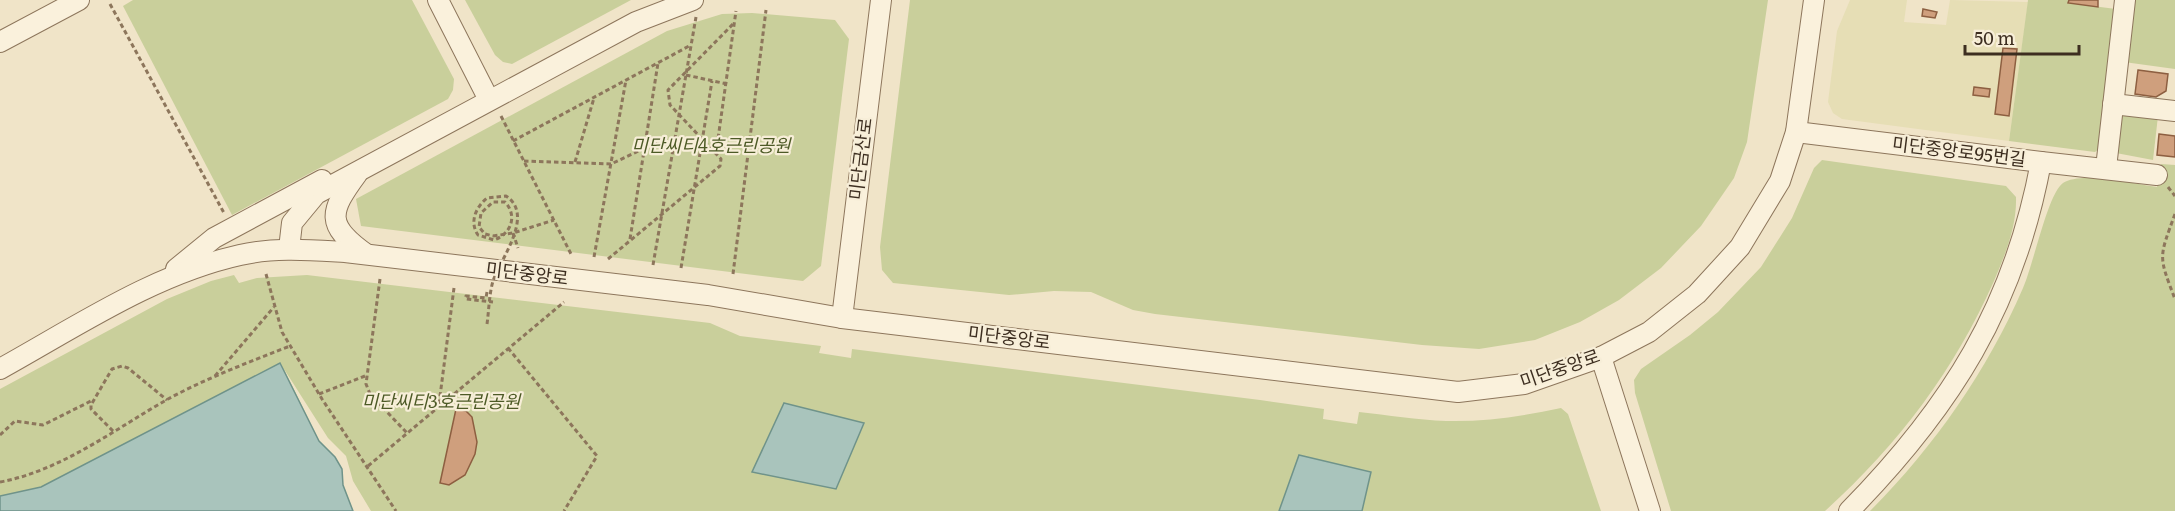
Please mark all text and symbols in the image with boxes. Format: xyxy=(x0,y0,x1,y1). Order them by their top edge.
scale bar xyxy=(1965,18,2079,56)
text: 50 m xyxy=(1974,24,2015,51)
street label: 미단금산로 xyxy=(841,116,878,202)
street label: 미단중앙로95번길 xyxy=(1891,129,2028,172)
park label: 미단씨티4호근린공원 xyxy=(631,131,792,158)
street label: 미단중앙로 xyxy=(484,254,570,291)
street label: 미단중앙로 xyxy=(966,318,1052,355)
street label: 미단중앙로 xyxy=(1516,341,1603,394)
park label: 미단씨티3호근린공원 xyxy=(362,387,522,414)

